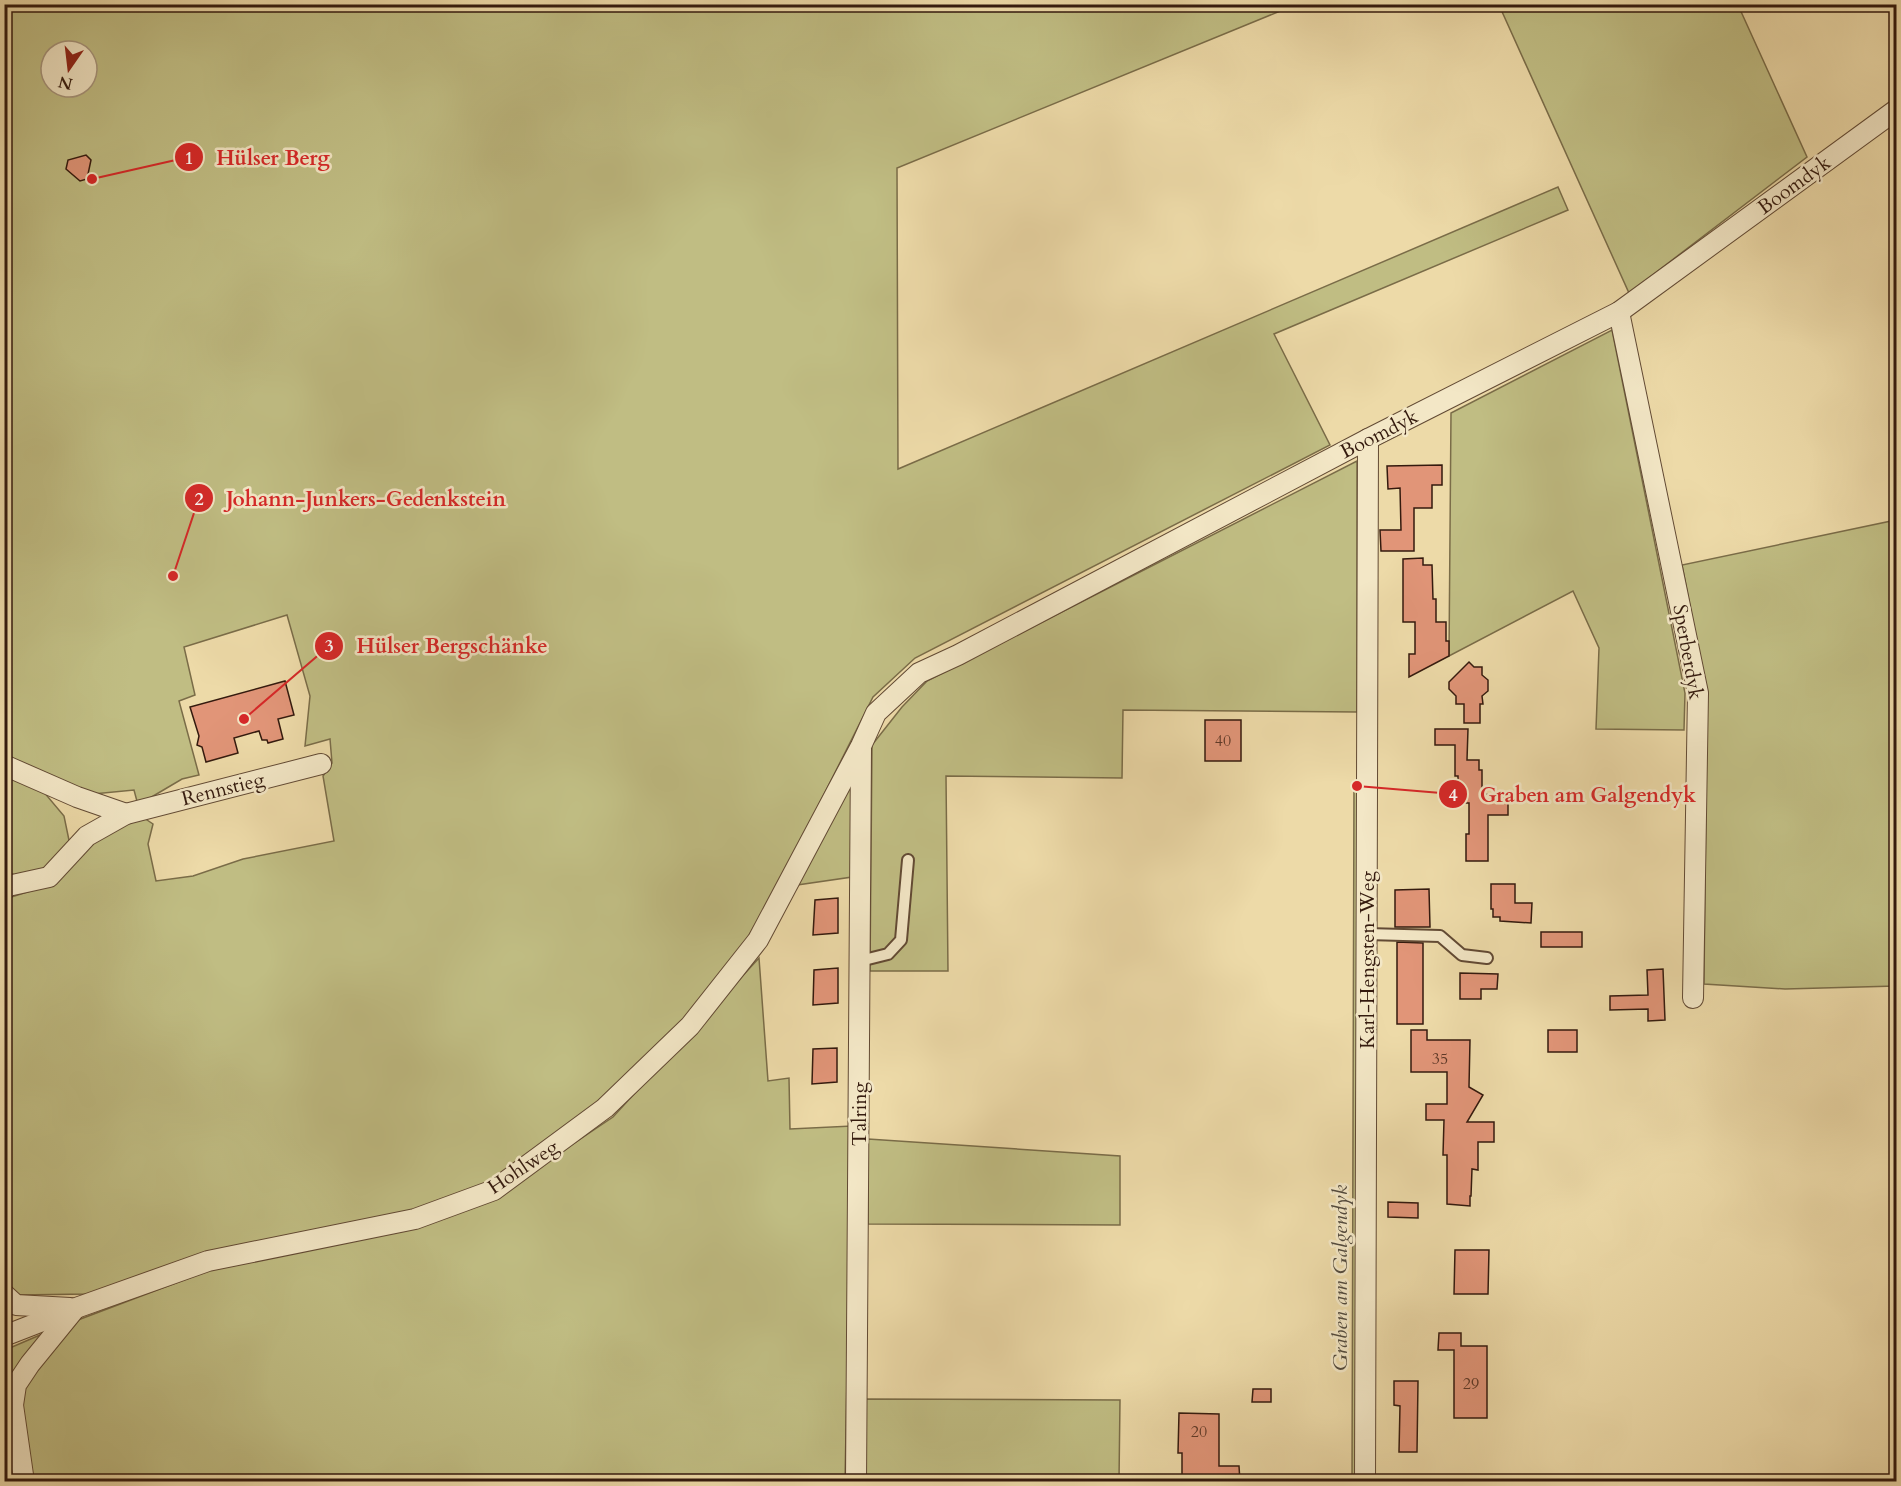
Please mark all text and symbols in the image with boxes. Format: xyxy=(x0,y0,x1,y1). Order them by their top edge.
north arrow xyxy=(39,39,99,99)
text: N xyxy=(56,70,75,95)
callout: Hülser Berg xyxy=(174,138,342,177)
text: Hülser Berg xyxy=(216,144,330,173)
text: 1 xyxy=(184,146,194,171)
street label: Boomdyk xyxy=(1752,149,1836,221)
street label: Boomdyk xyxy=(1335,403,1423,465)
callout: Johann-Junkers-Gedenkstein xyxy=(184,479,518,518)
text: Johann-Junkers-Gedenkstein xyxy=(223,485,506,514)
text: 2 xyxy=(194,487,204,512)
street label: Sperberdyk xyxy=(1666,602,1710,702)
callout: Hülser Bergschänke xyxy=(314,626,559,665)
text: Hülser Bergschänke xyxy=(356,632,548,661)
text: 3 xyxy=(324,634,334,659)
house number: 40 xyxy=(1215,730,1231,752)
street label: Rennstieg xyxy=(179,765,268,812)
callout: Graben am Galgendyk xyxy=(1438,775,1708,814)
text: Graben am Galgendyk xyxy=(1480,781,1696,810)
text: 4 xyxy=(1448,783,1458,808)
street label: Karl-Hengsten-Weg xyxy=(1354,870,1381,1049)
house number: 35 xyxy=(1432,1048,1448,1070)
street label: Talring xyxy=(846,1081,873,1146)
street label: Hohlweg xyxy=(482,1133,564,1201)
water label: Graben am Galgendyk xyxy=(1326,1184,1355,1371)
house number: 29 xyxy=(1463,1373,1479,1395)
house number: 20 xyxy=(1191,1421,1207,1443)

